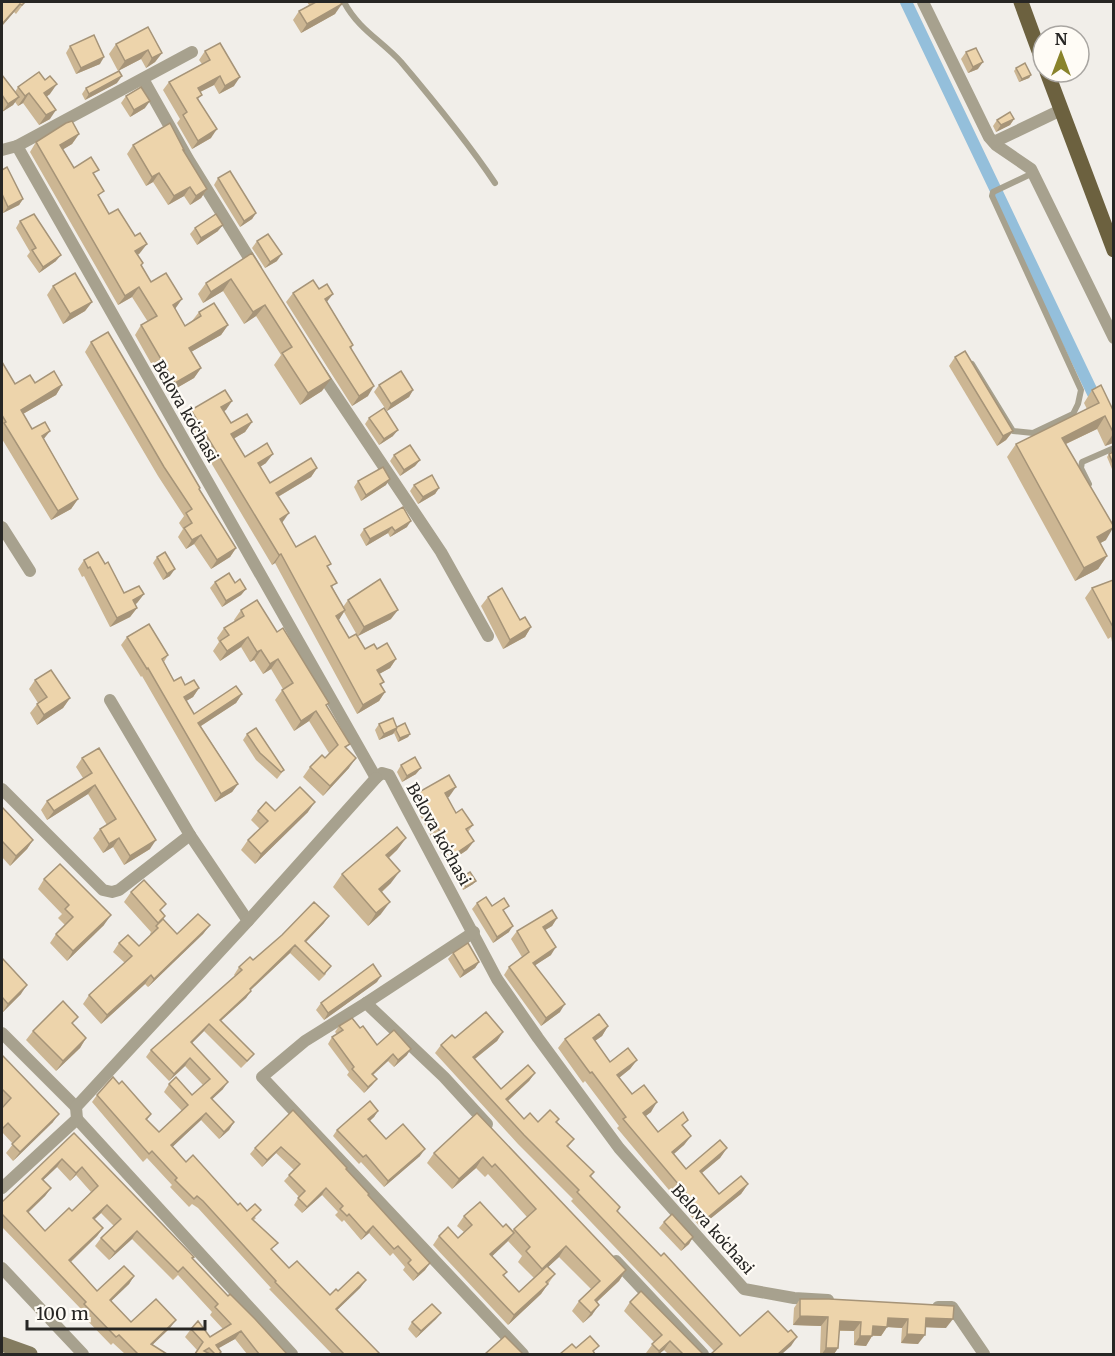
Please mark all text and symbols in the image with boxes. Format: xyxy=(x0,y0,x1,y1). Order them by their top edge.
north arrow xyxy=(1031,24,1091,84)
text: N xyxy=(1055,29,1068,49)
street label: Belova koʻchasi xyxy=(149,357,223,465)
street label: Belova koʻchasi xyxy=(403,779,475,889)
street label: Belova koʻchasi xyxy=(667,1180,759,1278)
scale bar xyxy=(27,1293,206,1331)
text: 100 m xyxy=(36,1302,89,1325)

